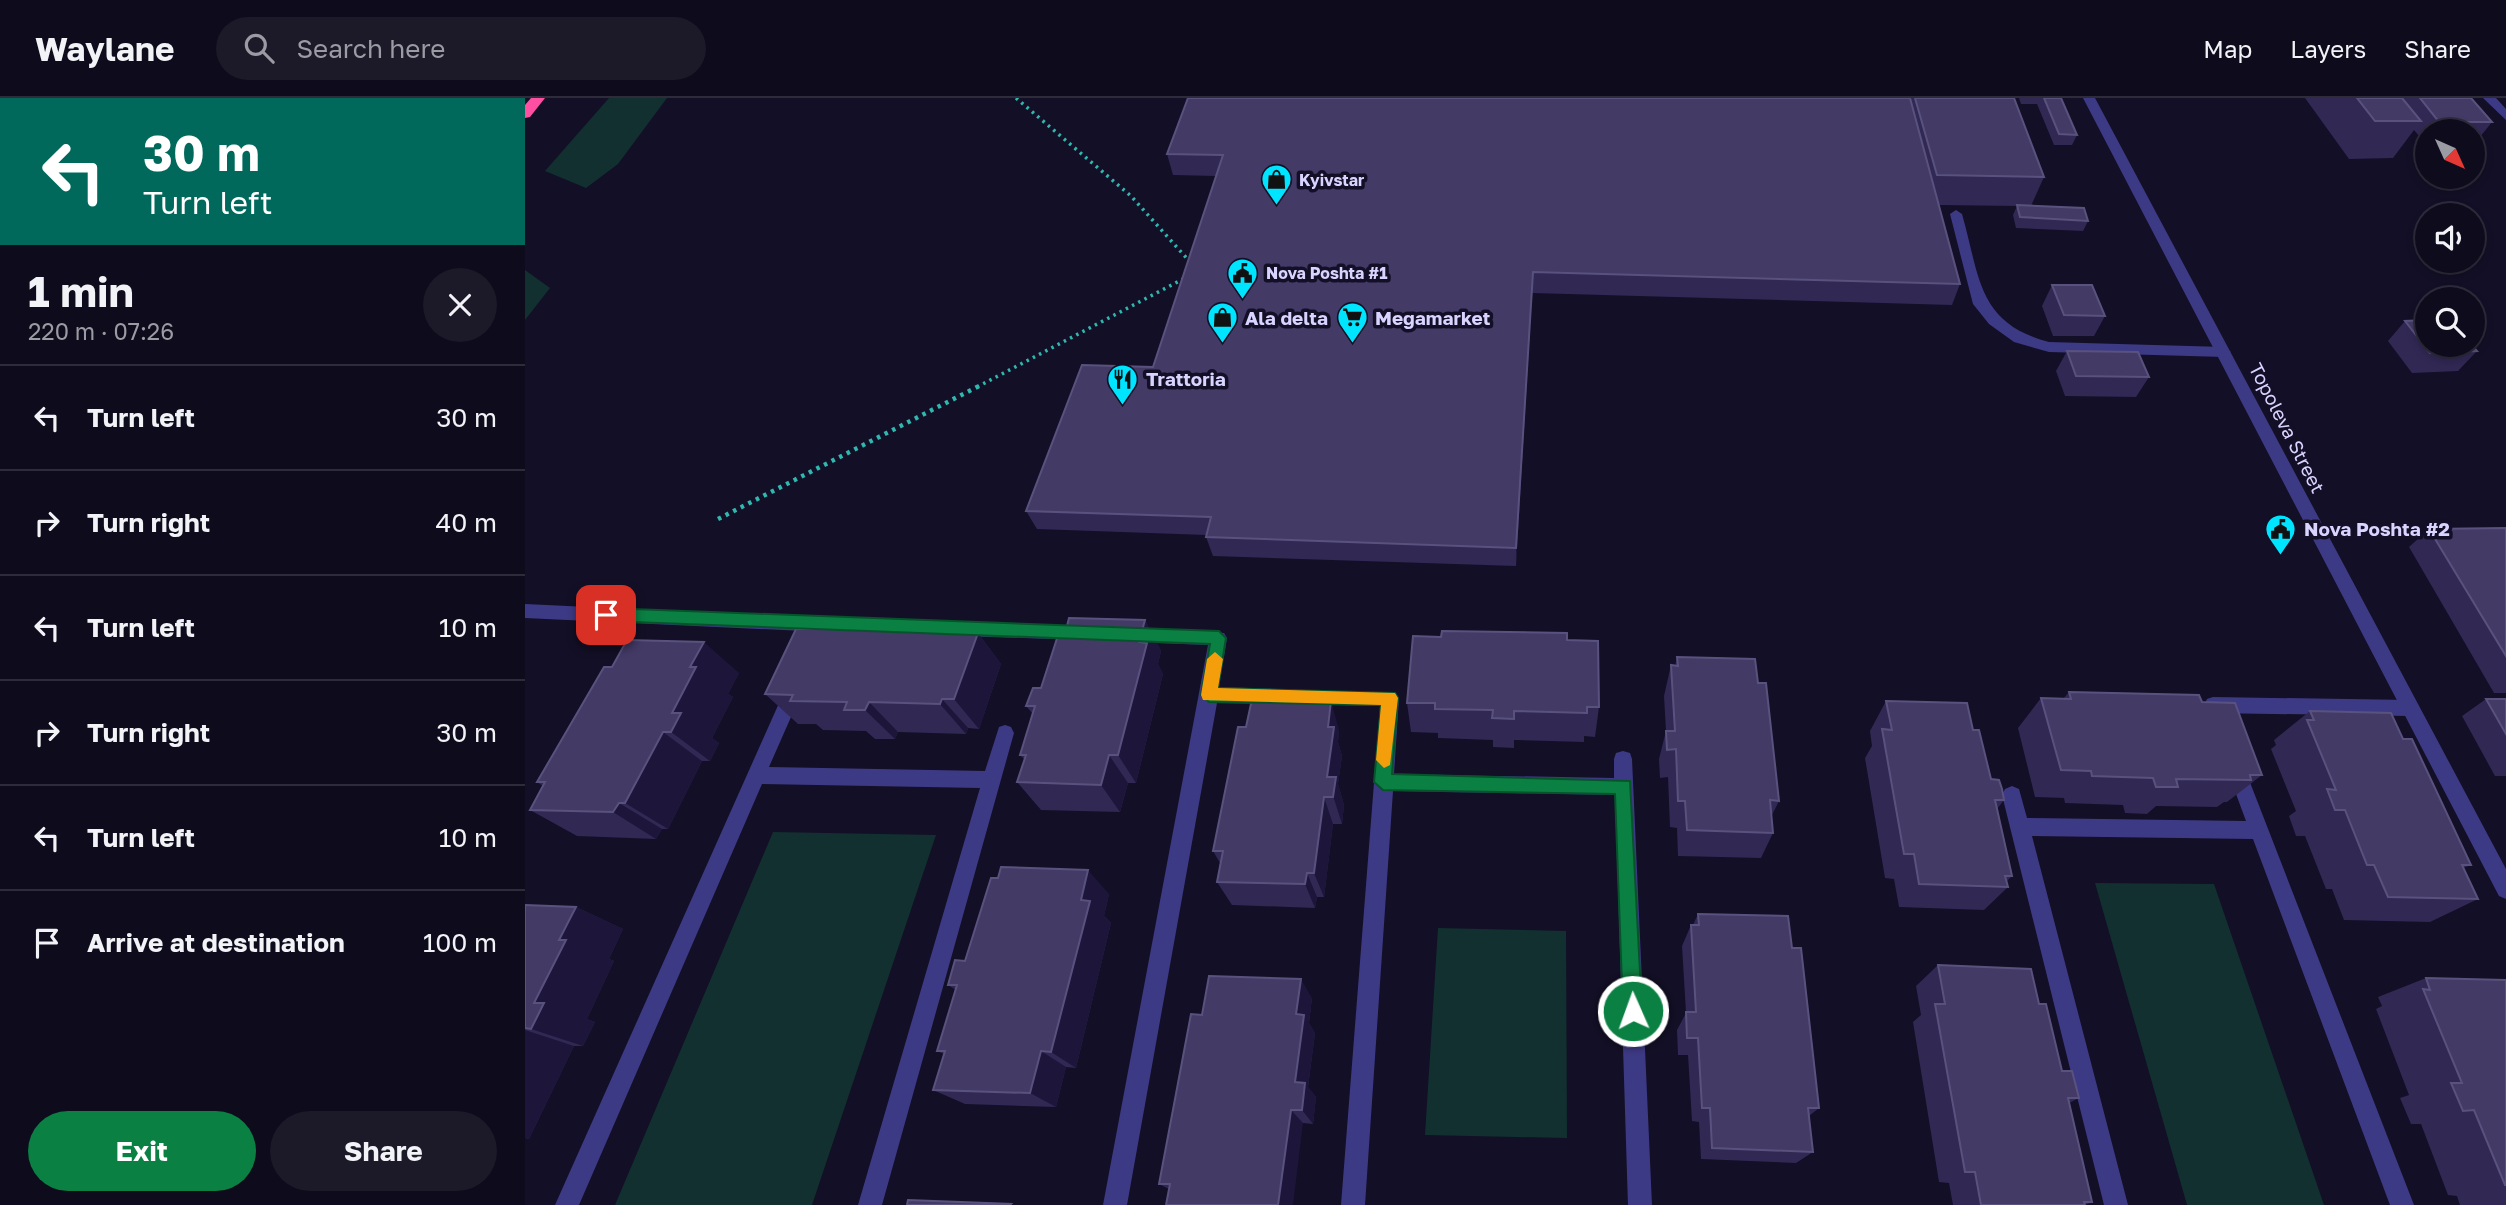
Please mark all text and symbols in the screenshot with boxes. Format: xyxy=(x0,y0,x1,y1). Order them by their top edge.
search box xyxy=(216,17,706,80)
text: Waylane xyxy=(35,29,174,68)
icon: search xyxy=(240,29,278,67)
text: Search here xyxy=(296,33,445,64)
text: Map xyxy=(2203,34,2252,63)
text: Layers xyxy=(2290,34,2366,63)
text: Share xyxy=(2404,34,2471,63)
north arrow xyxy=(2415,119,2485,189)
map controls xyxy=(2415,119,2485,357)
text: 30 m xyxy=(143,123,260,182)
icon: left xyxy=(28,126,119,217)
shop icon: Kyivstar xyxy=(1259,163,1293,207)
place label: Kyivstar xyxy=(1299,170,1364,190)
text: Turn left xyxy=(143,183,272,221)
button: sound xyxy=(2415,203,2485,273)
public building icon: Nova Poshta #1 xyxy=(1226,256,1260,300)
place label: Nova Poshta #1 xyxy=(1266,263,1387,283)
text: 1 min xyxy=(28,266,134,316)
button: close xyxy=(423,268,497,342)
button: search xyxy=(2415,287,2485,357)
shop icon: Ala delta xyxy=(1205,301,1239,345)
supermarket icon: Megamarket xyxy=(1335,301,1369,345)
place label: Ala delta xyxy=(1245,306,1328,329)
place label: Megamarket xyxy=(1375,306,1491,329)
text: 220 m · 07:26 xyxy=(28,317,174,345)
street label: Topoleva Street xyxy=(2245,359,2330,497)
restaurant icon: Trattoria xyxy=(1106,362,1140,406)
place label: Trattoria xyxy=(1146,367,1226,390)
icon: left xyxy=(28,399,66,437)
text: Turn left xyxy=(87,402,195,433)
text: 30 m xyxy=(436,402,497,433)
icon: right xyxy=(28,504,66,542)
text: Turn right xyxy=(87,507,210,538)
text: 40 m xyxy=(436,507,497,538)
public building icon: Nova Poshta #2 xyxy=(2264,512,2298,556)
place label: Nova Poshta #2 xyxy=(2304,517,2450,540)
pin xyxy=(576,585,636,645)
icon: arrive xyxy=(587,596,625,634)
icon: left xyxy=(28,609,66,647)
text: Turn left xyxy=(87,612,195,643)
text: 10 m xyxy=(439,612,497,643)
icon: right xyxy=(28,714,66,752)
text: Turn right xyxy=(87,717,210,748)
text: 30 m xyxy=(436,717,497,748)
icon: left xyxy=(28,819,66,857)
text: Turn left xyxy=(87,822,195,853)
text: 10 m xyxy=(439,822,497,853)
icon: arrive xyxy=(28,924,66,962)
text: Arrive at destination xyxy=(87,927,345,958)
text: 100 m xyxy=(423,927,497,958)
position arrow xyxy=(1596,974,1670,1048)
button: Exit xyxy=(28,1111,256,1191)
button: Share xyxy=(270,1111,497,1191)

